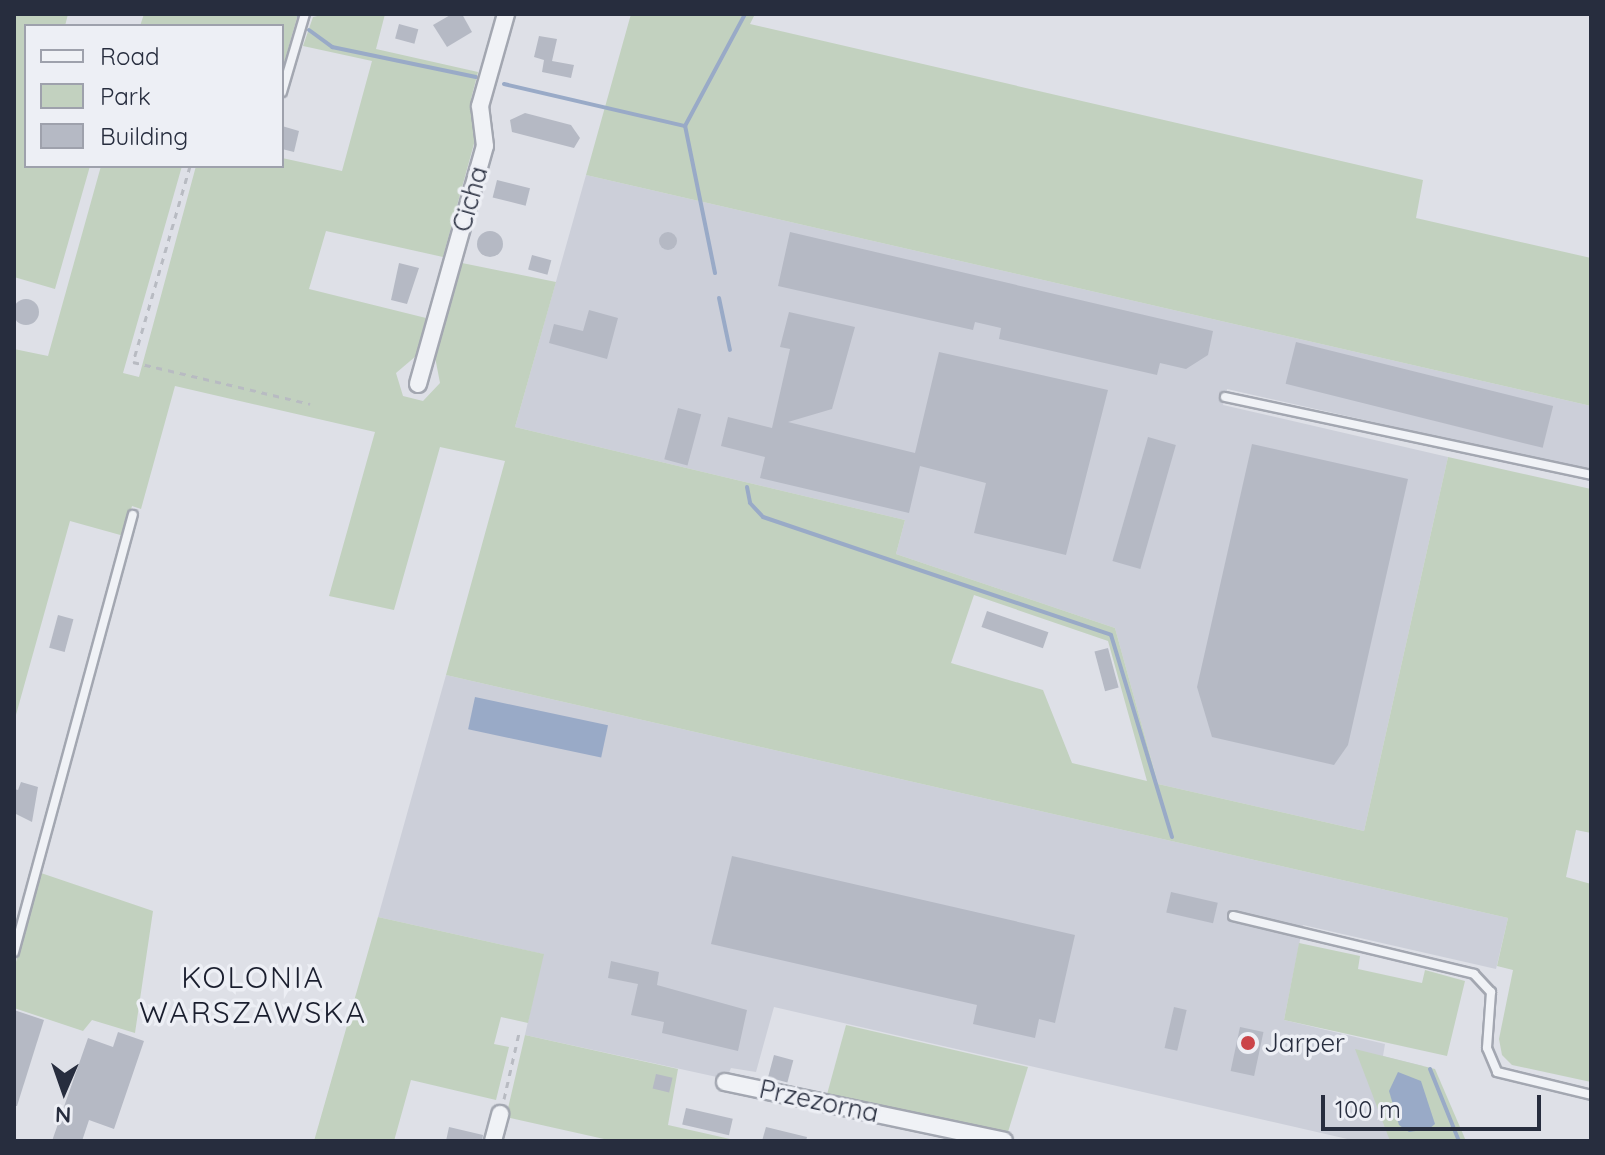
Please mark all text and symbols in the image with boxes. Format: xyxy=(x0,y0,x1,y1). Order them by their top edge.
legend xyxy=(24,24,284,168)
text: Road xyxy=(100,41,160,71)
text: Park xyxy=(100,81,151,111)
text: Building xyxy=(100,121,188,151)
street label: Cicha xyxy=(446,163,494,235)
district label: KOLONIA WARSZAWSKA xyxy=(139,959,367,1030)
place label: Jarper xyxy=(1264,1027,1345,1059)
marker: Jarper xyxy=(1239,1034,1257,1052)
north arrow xyxy=(24,1051,104,1131)
street label: Przezorna xyxy=(757,1073,881,1129)
scale bar xyxy=(1325,1079,1545,1129)
text: 100 m xyxy=(1335,1094,1401,1124)
text: N xyxy=(55,1101,72,1129)

